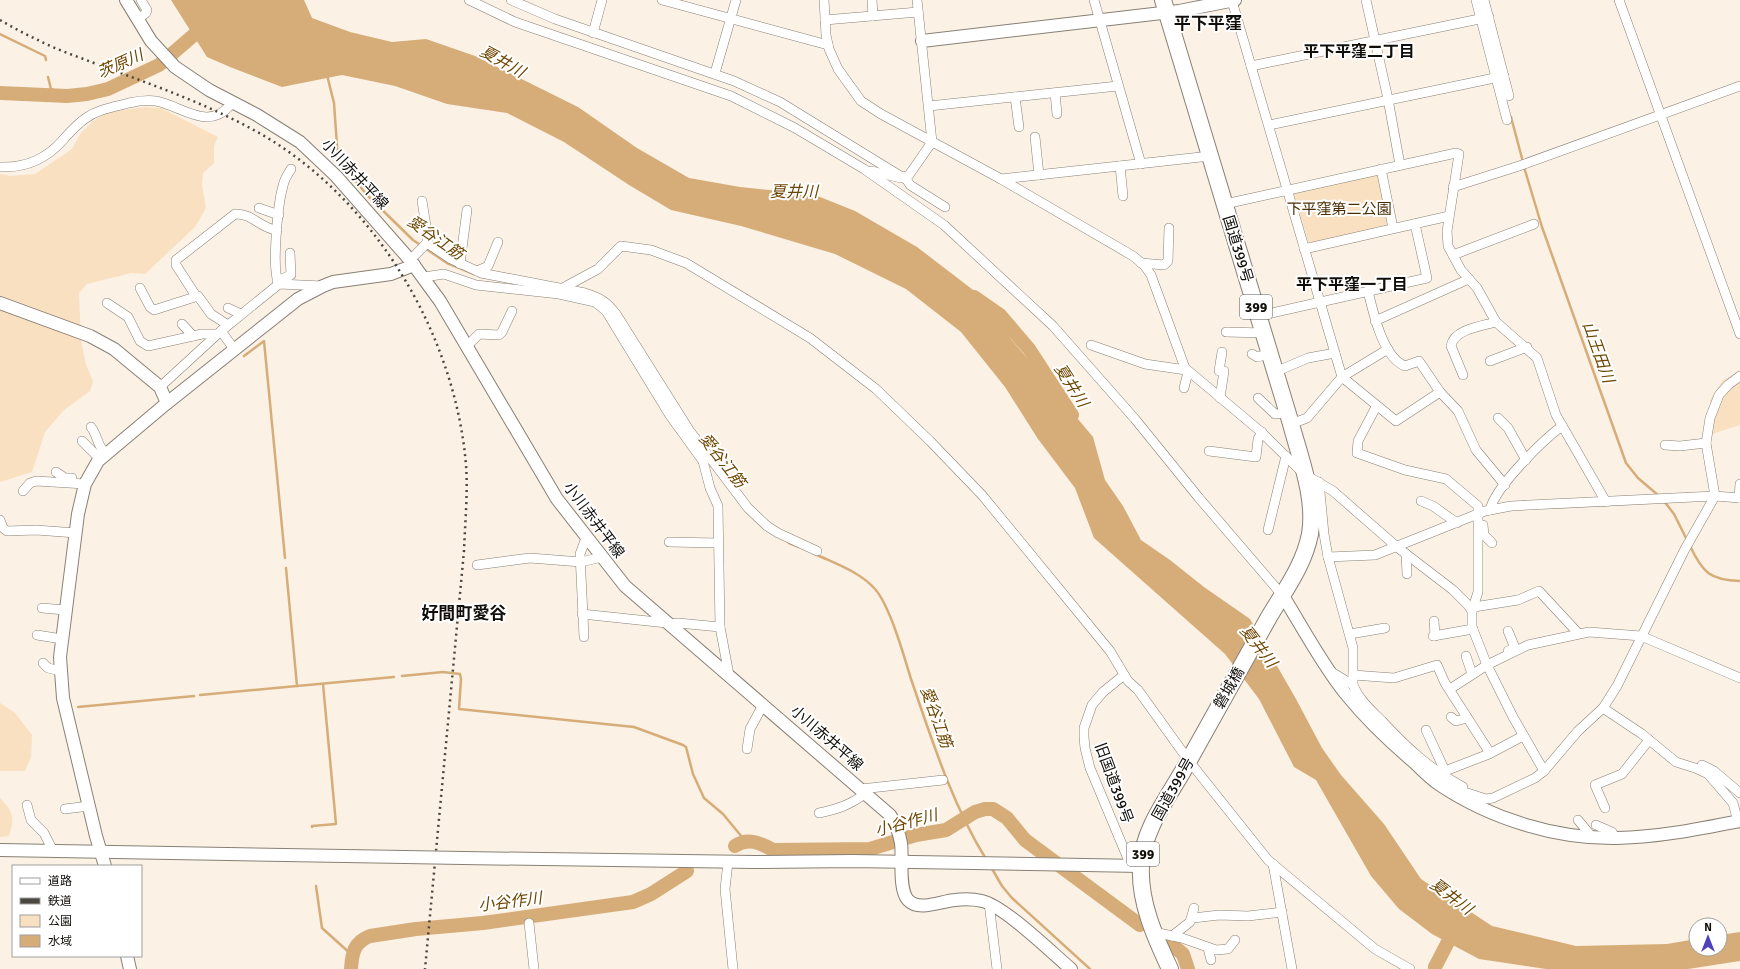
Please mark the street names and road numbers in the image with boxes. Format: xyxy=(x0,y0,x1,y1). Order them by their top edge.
street label: 小川赤井平線 xyxy=(318,135,392,213)
street label: 国道399号 xyxy=(1219,213,1257,285)
road number: 399 xyxy=(1240,295,1272,319)
street label: 小川赤井平線 xyxy=(560,479,628,561)
street label: 磐城橋 xyxy=(1210,664,1248,712)
street label: 小川赤井平線 xyxy=(787,702,867,774)
street label: 旧国道399号 xyxy=(1091,740,1137,826)
street label: 国道399号 xyxy=(1148,754,1198,824)
road number: 399 xyxy=(1127,842,1159,866)

